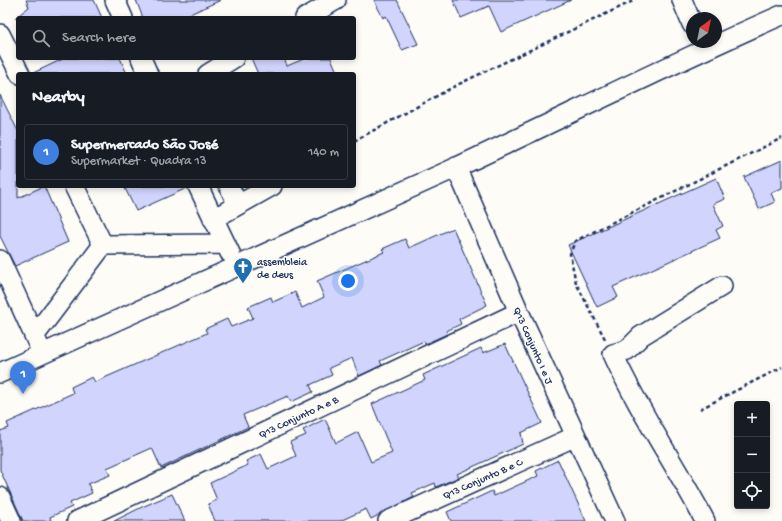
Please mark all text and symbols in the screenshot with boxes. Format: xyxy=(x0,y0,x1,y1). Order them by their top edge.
north arrow xyxy=(686,12,722,48)
search box xyxy=(16,16,356,60)
icon: search xyxy=(30,27,52,49)
text: Search here xyxy=(62,29,136,47)
text: Nearby xyxy=(32,88,85,108)
text: Supermercado São José xyxy=(71,136,218,154)
text: 1 xyxy=(43,145,49,160)
text: 140 m xyxy=(308,145,339,160)
text: Supermarket · Quadra 13 xyxy=(71,154,207,169)
church icon: assembleia de deus xyxy=(232,256,254,284)
place label: assembleia de deus xyxy=(257,257,308,282)
your location xyxy=(338,271,358,291)
street label: Q13 Conjunto I e J xyxy=(510,306,555,387)
pin: 1 xyxy=(10,361,36,394)
street label: Q13 Conjunto A e B xyxy=(257,394,341,442)
map controls xyxy=(734,401,770,509)
button: + xyxy=(734,401,770,437)
button: − xyxy=(734,437,770,473)
street label: Q13 Conjunto B e C xyxy=(441,456,525,503)
button: locate xyxy=(734,473,770,509)

